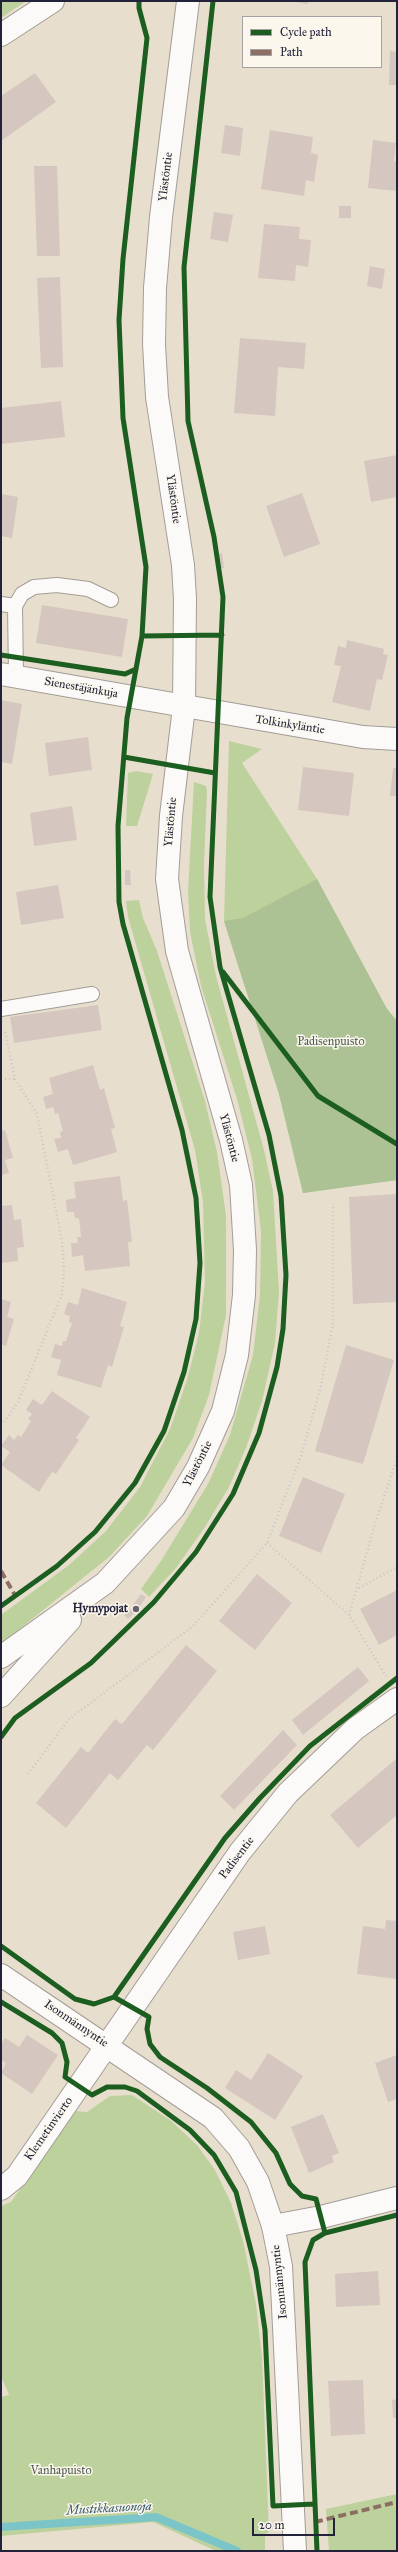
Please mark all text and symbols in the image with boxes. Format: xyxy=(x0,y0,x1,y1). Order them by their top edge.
legend xyxy=(242,16,382,68)
text: Cycle path xyxy=(280,25,332,39)
text: Path xyxy=(280,45,303,59)
street label: Ylästöntie xyxy=(156,151,176,203)
street label: Ylästöntie xyxy=(162,473,184,525)
street label: Sienestäjänkuja xyxy=(43,674,119,702)
street label: Tolkinkyläntie xyxy=(254,712,326,738)
street label: Ylästöntie xyxy=(162,797,180,847)
park label: Padisenpuisto xyxy=(297,1035,365,1049)
street label: Ylästöntie xyxy=(216,1112,242,1164)
street label: Ylästöntie xyxy=(180,1439,216,1489)
place label: Hymypojat xyxy=(72,1602,128,1616)
marker: Hymypojat xyxy=(131,1604,141,1614)
street label: Padisentie xyxy=(216,1834,258,1882)
street label: Isonmännyntie xyxy=(41,1997,111,2051)
street label: Klemetinvierto xyxy=(22,2094,76,2164)
street label: Isonmännyntie xyxy=(269,2244,291,2320)
park label: Vanhapuisto xyxy=(30,2464,92,2478)
water label: Mustikkasuonoja xyxy=(66,2499,152,2519)
scale bar xyxy=(254,2510,337,2536)
text: 20 m xyxy=(259,2518,285,2532)

